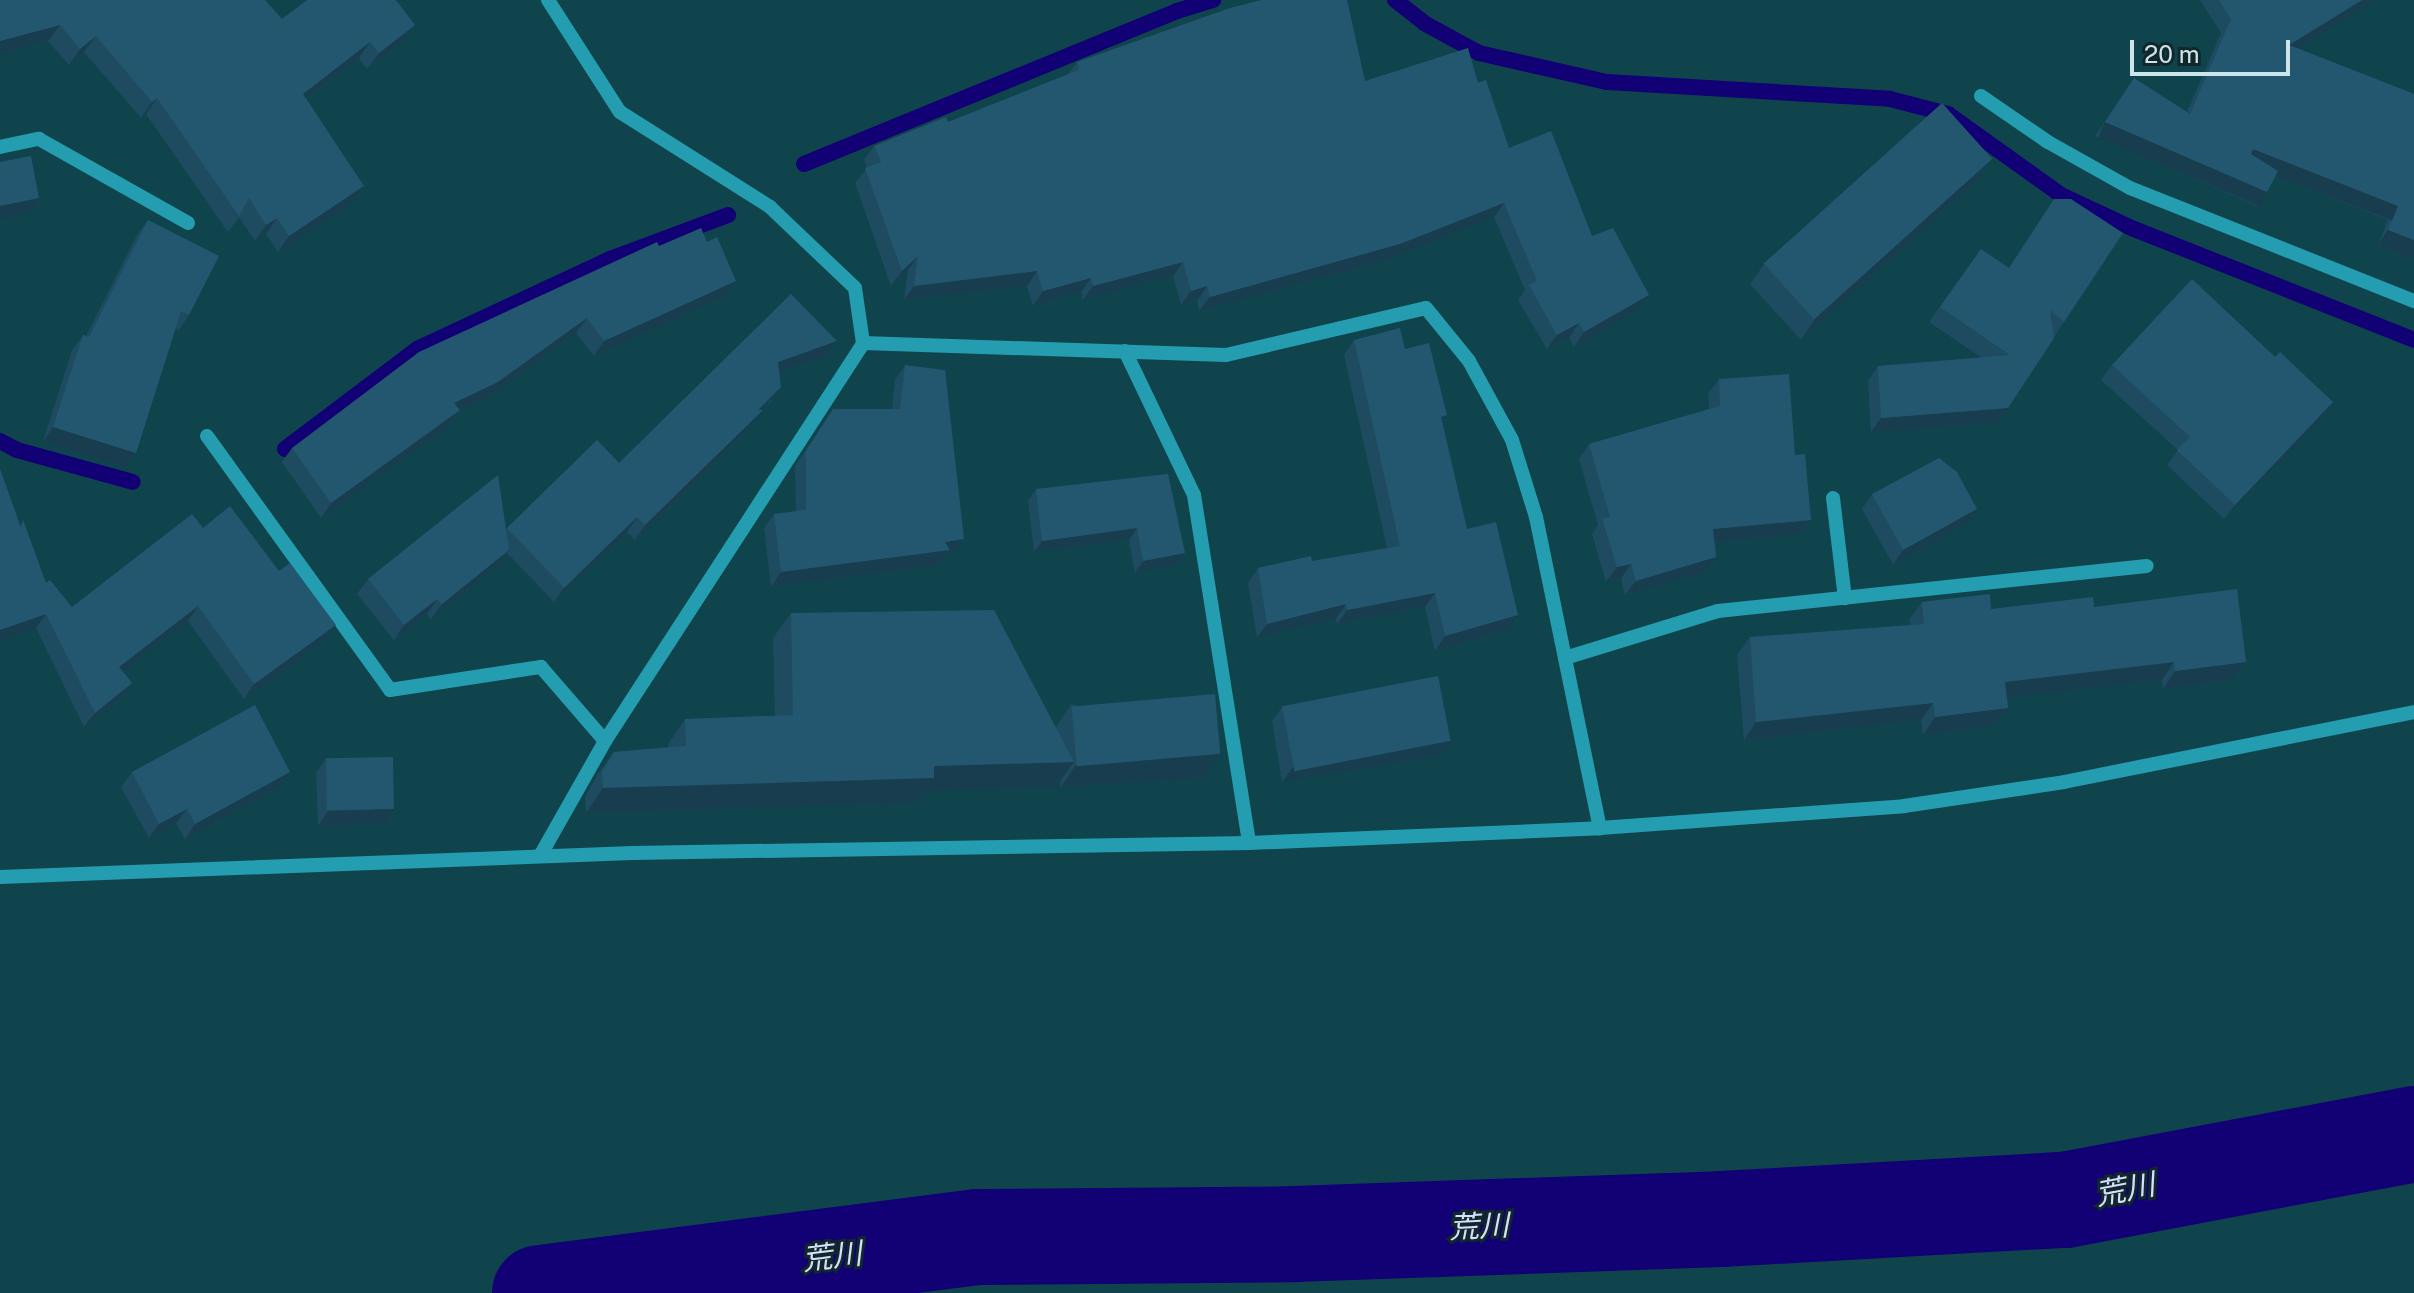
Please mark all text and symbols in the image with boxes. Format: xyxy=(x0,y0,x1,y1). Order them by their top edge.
scale bar xyxy=(2134,24,2294,74)
text: 20 m xyxy=(2144,40,2200,68)
water label: 荒川 xyxy=(2092,1166,2158,1212)
water label: 荒川 xyxy=(1448,1206,1510,1246)
water label: 荒川 xyxy=(800,1234,864,1278)

